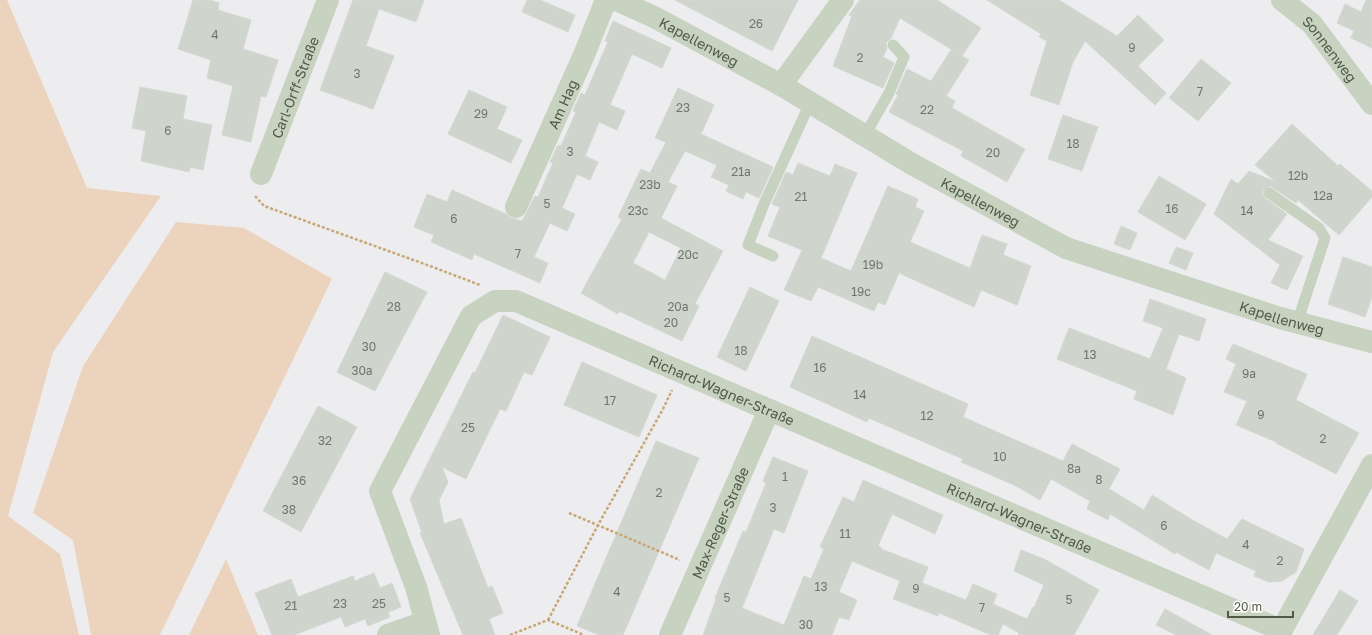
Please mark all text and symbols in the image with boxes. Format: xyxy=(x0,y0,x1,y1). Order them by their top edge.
street label: Sonnenweg xyxy=(1300,12,1361,85)
street label: Kapellenweg xyxy=(657,13,742,69)
house number: 26 xyxy=(749,16,763,31)
house number: 4 xyxy=(211,27,219,42)
street label: Carl-Orff-Straße xyxy=(267,34,322,140)
house number: 9 xyxy=(1128,40,1136,55)
house number: 2 xyxy=(857,50,864,65)
house number: 3 xyxy=(353,66,361,81)
street label: Am Hag xyxy=(544,76,581,131)
house number: 7 xyxy=(1197,84,1203,99)
house number: 23 xyxy=(676,100,690,115)
house number: 22 xyxy=(920,102,934,117)
house number: 29 xyxy=(474,106,488,121)
house number: 6 xyxy=(164,123,172,138)
house number: 18 xyxy=(1066,136,1080,151)
house number: 3 xyxy=(566,144,574,159)
house number: 20 xyxy=(986,145,1000,160)
house number: 21a xyxy=(731,164,751,179)
house number: 12b xyxy=(1288,168,1308,183)
street label: Kapellenweg xyxy=(938,173,1023,230)
house number: 23b xyxy=(639,177,661,192)
house number: 12a xyxy=(1313,188,1333,203)
house number: 21 xyxy=(795,189,808,204)
house number: 5 xyxy=(544,196,551,211)
house number: 16 xyxy=(1165,201,1179,216)
house number: 23c xyxy=(628,203,649,218)
house number: 14 xyxy=(1240,203,1254,218)
house number: 6 xyxy=(450,211,458,226)
house number: 7 xyxy=(515,246,521,261)
house number: 20c xyxy=(678,247,699,262)
house number: 19b xyxy=(863,257,883,272)
house number: 19c xyxy=(851,284,871,299)
street label: Kapellenweg xyxy=(1237,297,1326,338)
house number: 28 xyxy=(387,299,401,314)
house number: 20a xyxy=(667,299,689,314)
house number: 20 xyxy=(664,315,678,330)
house number: 30 xyxy=(362,339,376,354)
house number: 18 xyxy=(734,343,748,358)
house number: 13 xyxy=(1084,347,1096,362)
street label: Richard-Wagner-Straße xyxy=(647,351,797,428)
house number: 16 xyxy=(813,360,827,375)
house number: 30a xyxy=(351,363,373,378)
house number: 9a xyxy=(1242,366,1256,381)
house number: 14 xyxy=(853,387,867,402)
house number: 17 xyxy=(604,393,616,408)
house number: 9 xyxy=(1257,407,1265,422)
house number: 12 xyxy=(921,408,933,423)
house number: 25 xyxy=(461,420,475,435)
house number: 2 xyxy=(1320,431,1327,446)
house number: 32 xyxy=(318,433,332,448)
house number: 10 xyxy=(993,449,1007,464)
house number: 8a xyxy=(1067,461,1081,476)
street label: Max-Reger-Straße xyxy=(688,464,752,581)
house number: 1 xyxy=(782,469,788,484)
house number: 8 xyxy=(1095,472,1103,487)
house number: 36 xyxy=(292,473,306,488)
street label: Richard-Wagner-Straße xyxy=(944,479,1095,556)
house number: 2 xyxy=(656,485,663,500)
house number: 3 xyxy=(769,500,777,515)
house number: 38 xyxy=(282,502,296,517)
house number: 6 xyxy=(1160,518,1168,533)
house number: 11 xyxy=(839,526,851,541)
house number: 4 xyxy=(1242,537,1250,552)
house number: 2 xyxy=(1277,553,1284,568)
house number: 13 xyxy=(815,579,827,594)
house number: 9 xyxy=(912,581,920,596)
house number: 4 xyxy=(613,584,621,599)
house number: 5 xyxy=(724,590,731,605)
house number: 5 xyxy=(1066,592,1073,607)
scale bar xyxy=(1228,593,1293,619)
house number: 23 xyxy=(333,596,347,611)
house number: 25 xyxy=(372,596,386,611)
house number: 21 xyxy=(285,598,298,613)
text: 20 m xyxy=(1234,599,1262,614)
house number: 7 xyxy=(979,600,985,615)
house number: 30 xyxy=(799,617,813,632)

